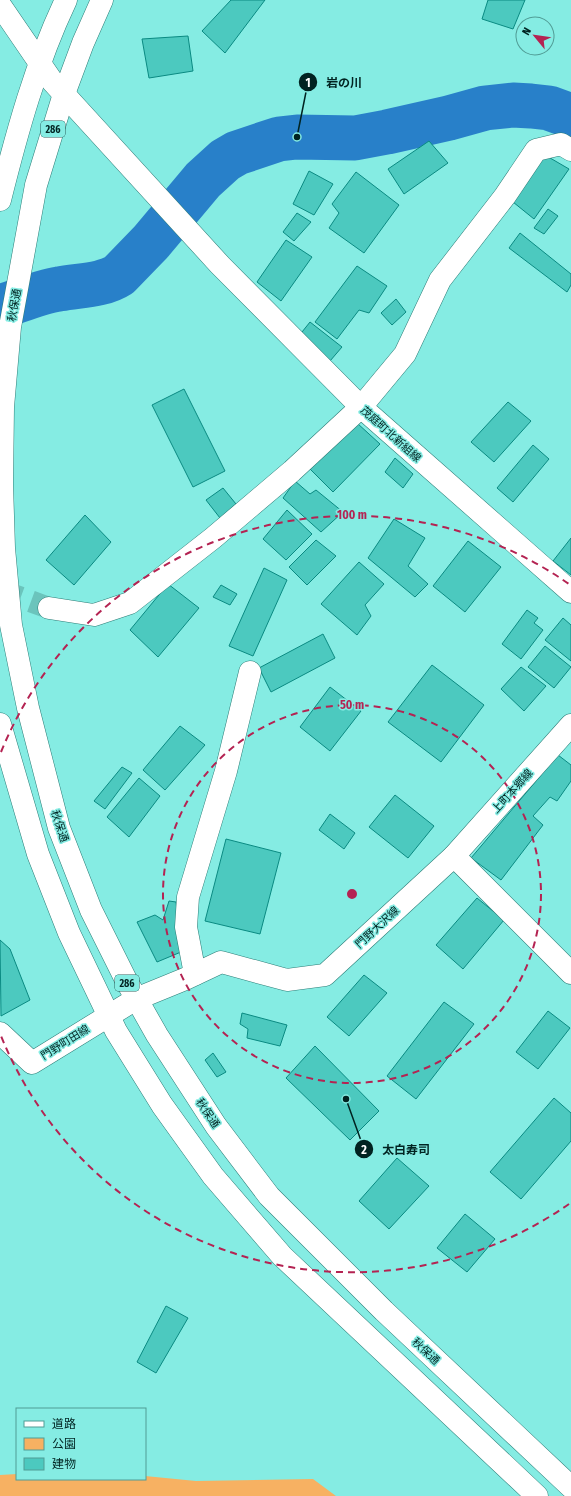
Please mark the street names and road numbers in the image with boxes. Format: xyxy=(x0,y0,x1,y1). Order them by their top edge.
road number: 286 xyxy=(41,121,65,137)
street label: 秋保通 xyxy=(5,288,24,322)
street label: 茂庭町北新組線 xyxy=(358,404,424,465)
street label: 上町本郷線 xyxy=(489,767,536,816)
street label: 秋保通 xyxy=(48,808,71,844)
street label: 門野大沢線 xyxy=(353,904,402,951)
road number: 286 xyxy=(115,975,139,991)
street label: 門野町田線 xyxy=(38,1022,92,1063)
street label: 秋保通 xyxy=(193,1096,222,1131)
street label: 秋保通 xyxy=(409,1335,442,1367)

